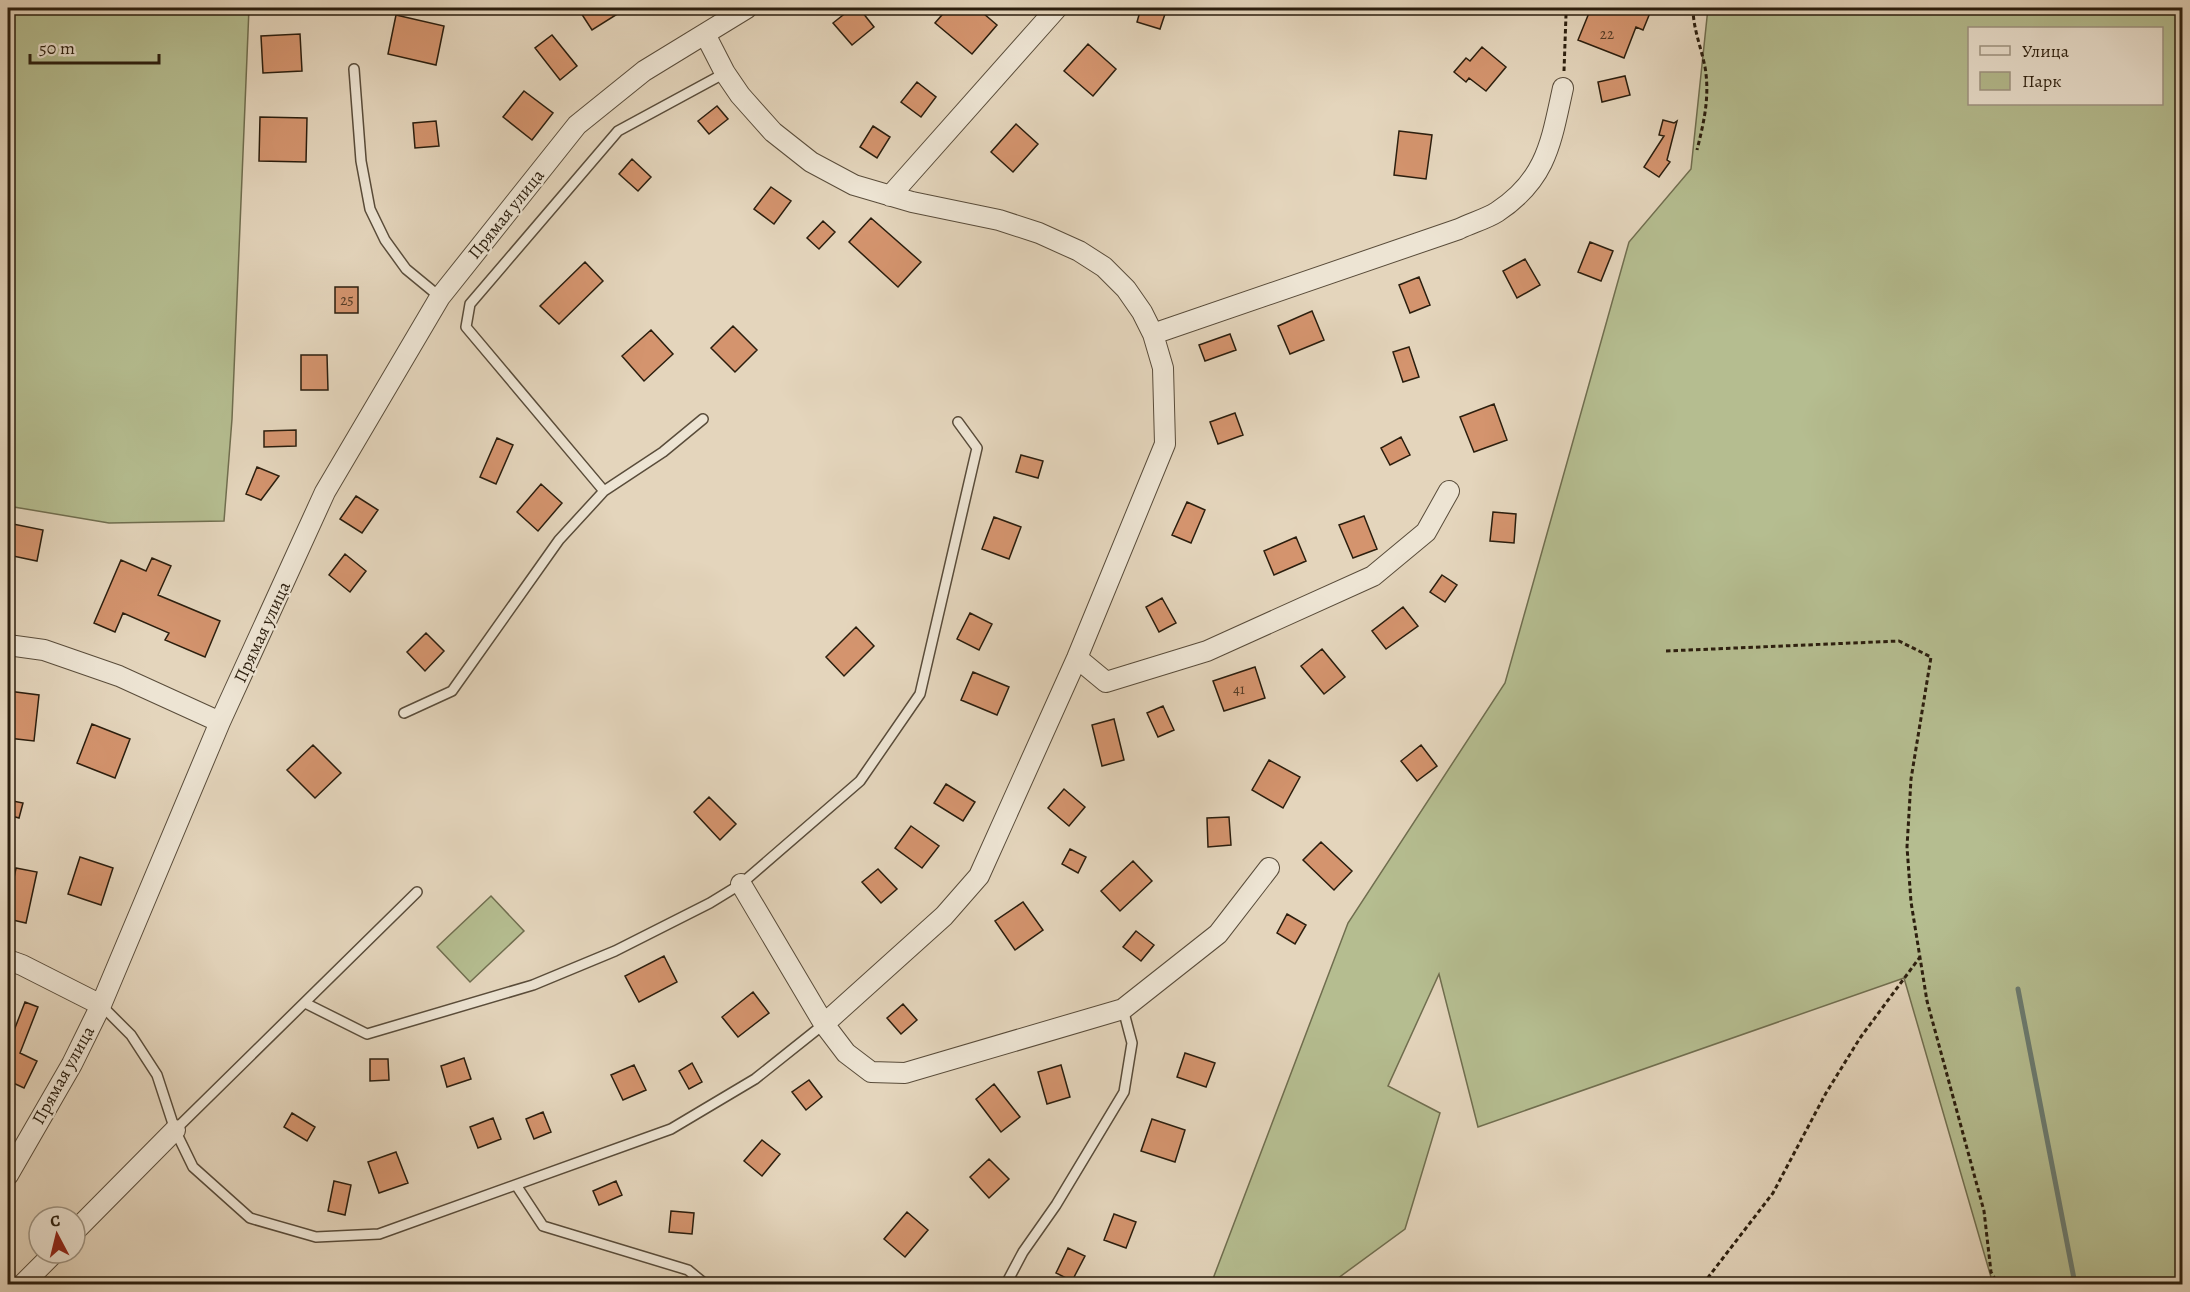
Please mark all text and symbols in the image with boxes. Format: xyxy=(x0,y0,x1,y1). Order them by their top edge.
house number: 22 xyxy=(1600,24,1614,44)
scale bar xyxy=(30,27,159,65)
legend xyxy=(1968,27,2163,105)
text: 50 m xyxy=(39,36,75,60)
text: Улица xyxy=(2022,39,2070,63)
text: Парк xyxy=(2022,69,2062,93)
street label: Прямая улица xyxy=(462,163,550,264)
house number: 25 xyxy=(340,290,354,310)
street label: Прямая улица xyxy=(228,577,296,687)
house number: 41 xyxy=(1233,679,1245,699)
street label: Прямая улица xyxy=(26,1021,100,1129)
north arrow xyxy=(27,1205,87,1265)
text: С xyxy=(49,1210,62,1233)

